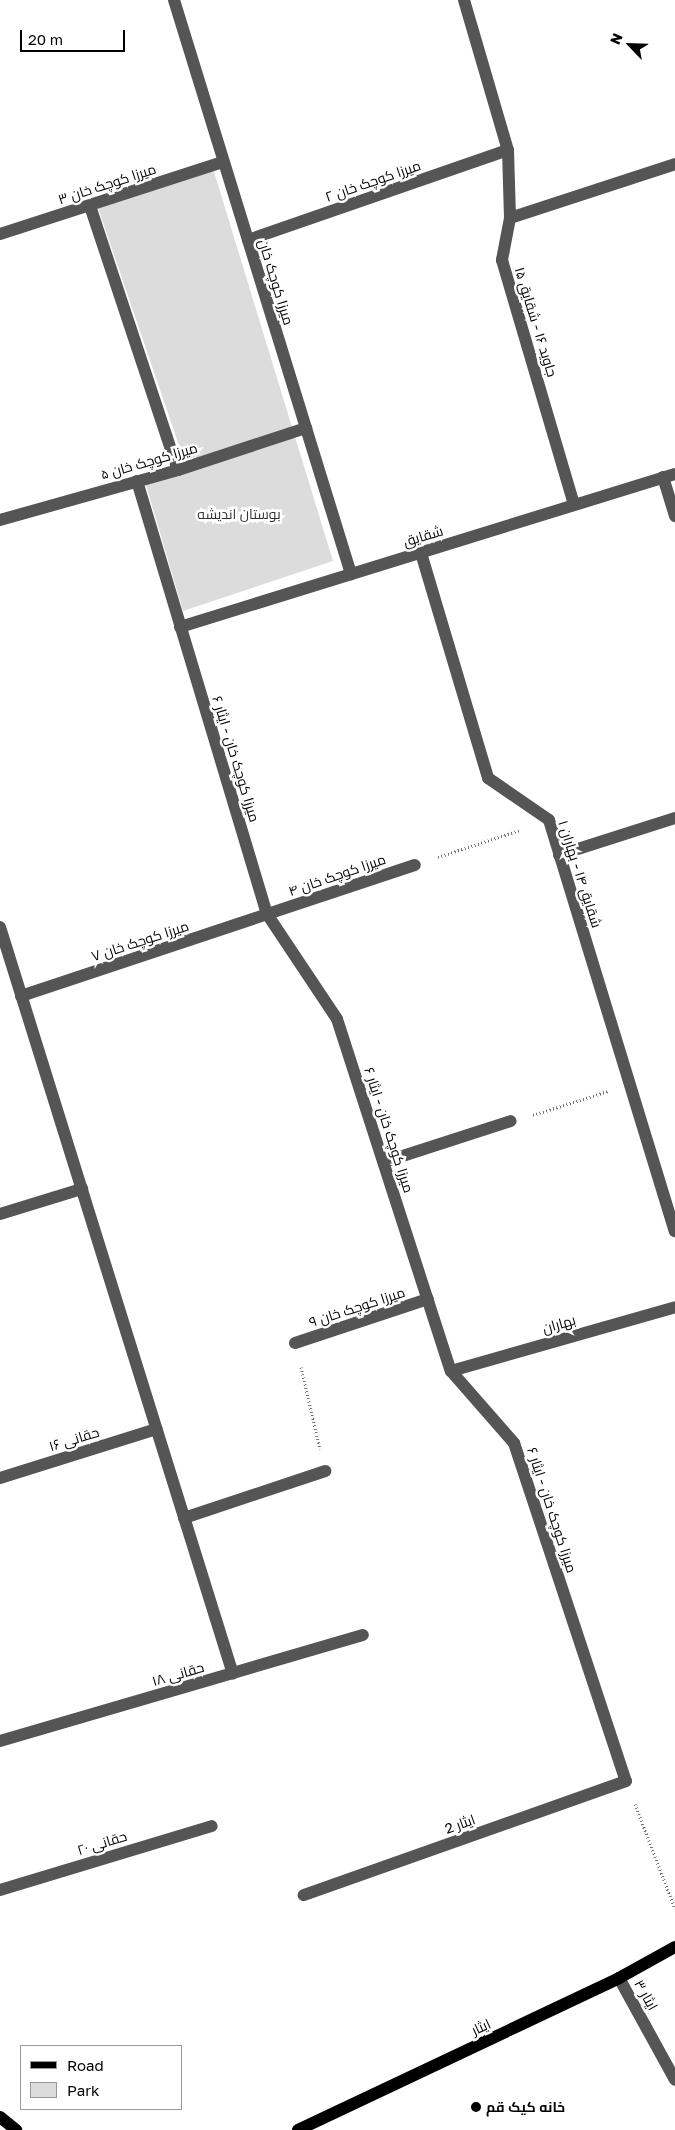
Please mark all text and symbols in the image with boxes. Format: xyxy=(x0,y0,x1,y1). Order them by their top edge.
scale bar xyxy=(22,20,128,52)
north arrow xyxy=(605,20,655,70)
text: 20 m xyxy=(28,30,63,48)
text: N xyxy=(606,30,626,47)
street label: میرزا کوچک خان ۲ xyxy=(323,157,423,205)
street label: میرزا کوچک خان ۳ xyxy=(56,160,158,208)
street label: میرزا کوچک خان xyxy=(255,237,297,327)
street label: جاوید ۱۶ - شقایق ۱۵ xyxy=(511,265,561,379)
street label: میرزا کوچک خان ۵ xyxy=(99,439,199,483)
park label: بوستان اندیشه xyxy=(197,506,281,522)
street label: شقایق xyxy=(401,522,445,550)
street label: میرزا کوچک خان - ایثار ۶ xyxy=(209,694,263,824)
street label: شقایق ۱۴ - بهاران ۱ xyxy=(555,818,605,930)
street label: میرزا کوچک خان ۴ xyxy=(286,850,388,900)
street label: میرزا کوچک خان ۷ xyxy=(89,917,191,965)
street label: میرزا کوچک خان - ایثار ۶ xyxy=(361,1065,417,1195)
street label: میرزا کوچک خان ۹ xyxy=(307,1284,407,1330)
street label: بهاران xyxy=(540,1311,578,1337)
street label: حقانی ۱۶ xyxy=(47,1423,101,1455)
street label: میرزا کوچک خان - ایثار ۶ xyxy=(524,1445,580,1575)
street label: حقانی ۱۸ xyxy=(150,1659,206,1689)
street label: ایثار 2 xyxy=(443,1811,477,1837)
street label: حقانی ۲۰ xyxy=(75,1827,129,1859)
street label: ایثار ۳ xyxy=(631,1977,661,2013)
street label: ایثار xyxy=(469,2015,493,2039)
legend xyxy=(20,2045,182,2110)
text: Road xyxy=(67,2056,104,2074)
text: Park xyxy=(67,2081,99,2099)
place label: خانه کیک قم xyxy=(486,2099,565,2115)
marker: خانه کیک قم xyxy=(470,2101,482,2113)

